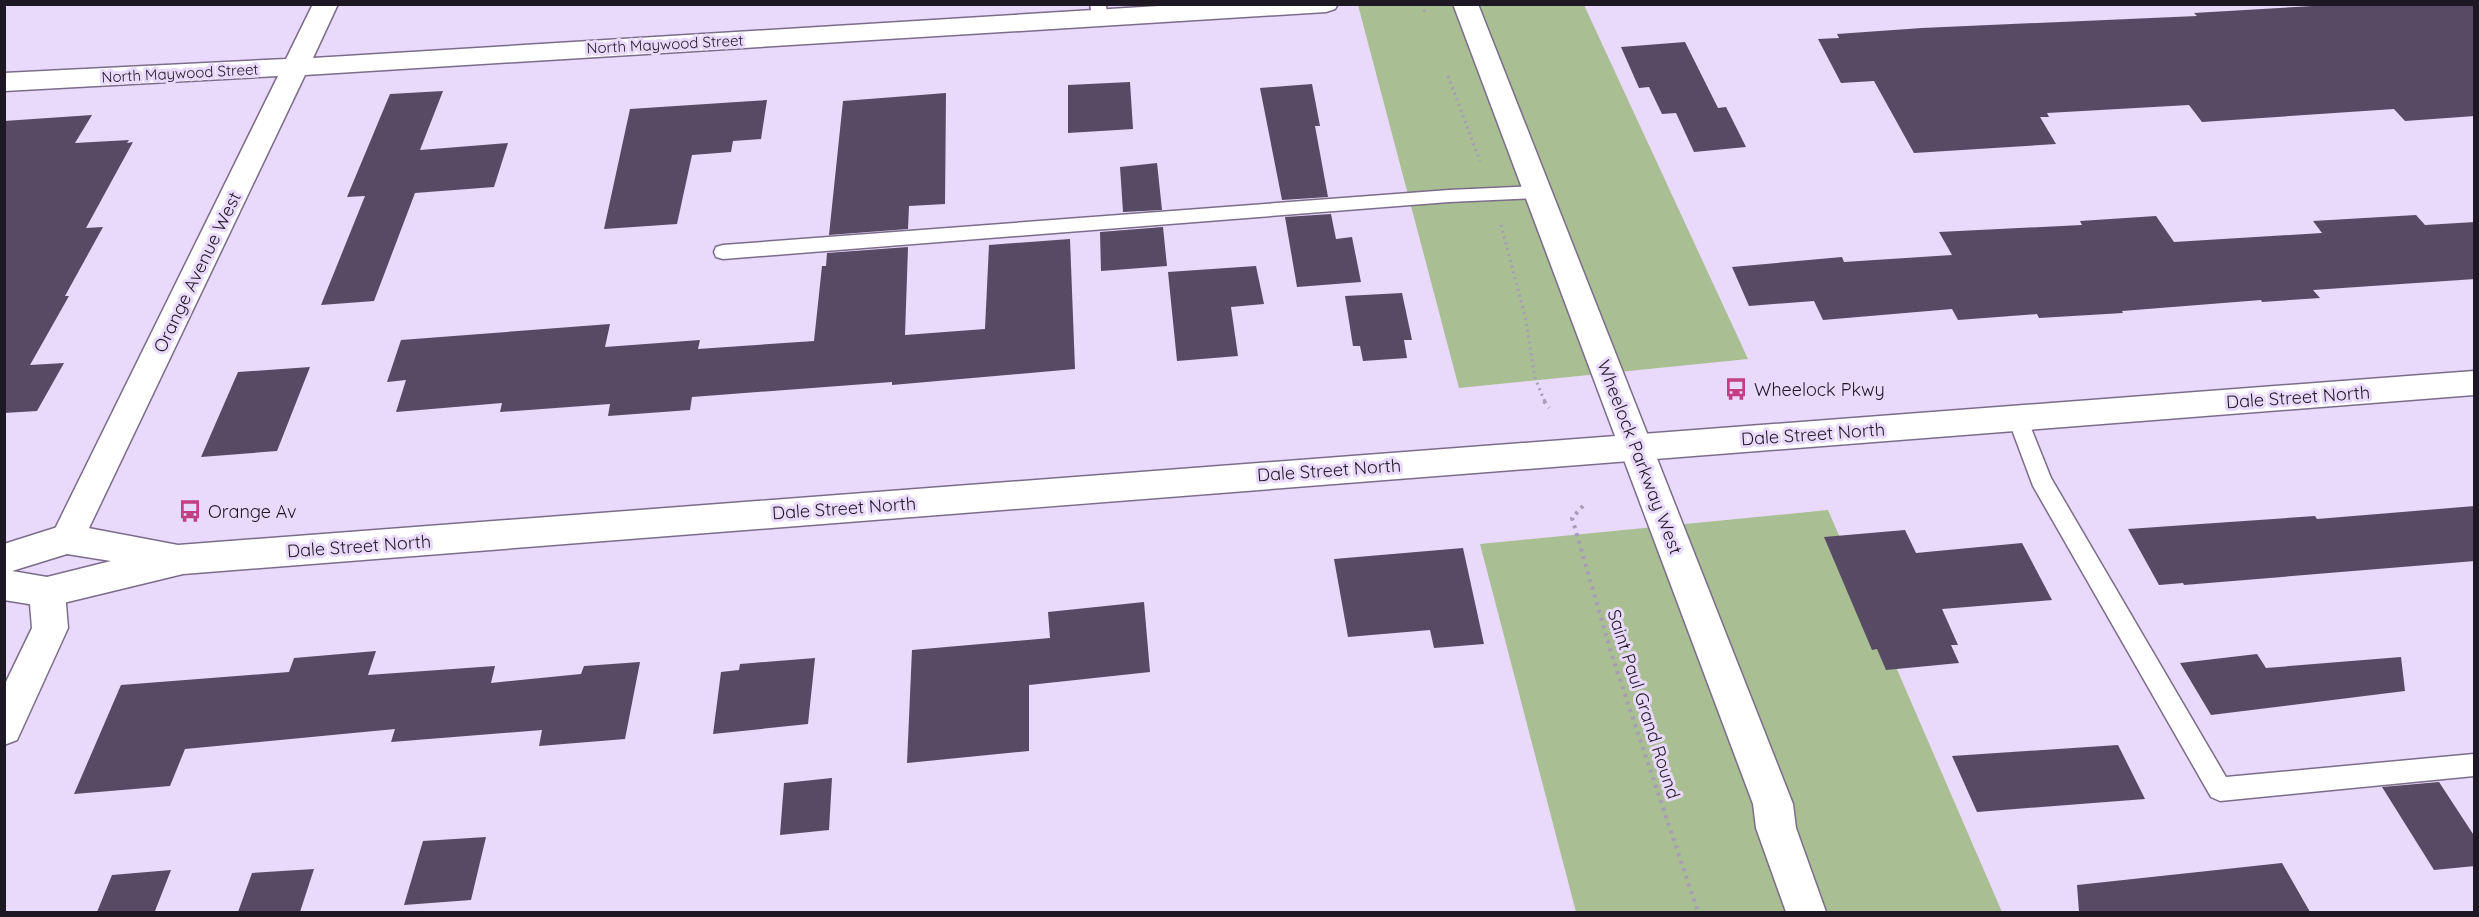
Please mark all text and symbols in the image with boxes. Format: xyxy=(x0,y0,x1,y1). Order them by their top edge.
street label: North Maywood Street xyxy=(586,30,744,58)
street label: North Maywood Street xyxy=(101,59,259,87)
street label: Orange Avenue West xyxy=(148,188,246,356)
street label: Wheelock Parkway West xyxy=(1592,357,1688,557)
bus stop icon: Wheelock Pkwy xyxy=(1723,376,1749,402)
place label: Wheelock Pkwy xyxy=(1754,378,1885,401)
street label: Dale Street North xyxy=(2225,380,2371,414)
street label: Dale Street North xyxy=(1740,417,1886,451)
street label: Dale Street North xyxy=(1256,453,1402,487)
street label: Dale Street North xyxy=(771,491,917,525)
bus stop icon: Orange Av xyxy=(177,498,203,524)
place label: Orange Av xyxy=(208,500,296,523)
street label: Dale Street North xyxy=(286,529,432,563)
street label: Saint Paul Grand Round xyxy=(1603,606,1685,802)

